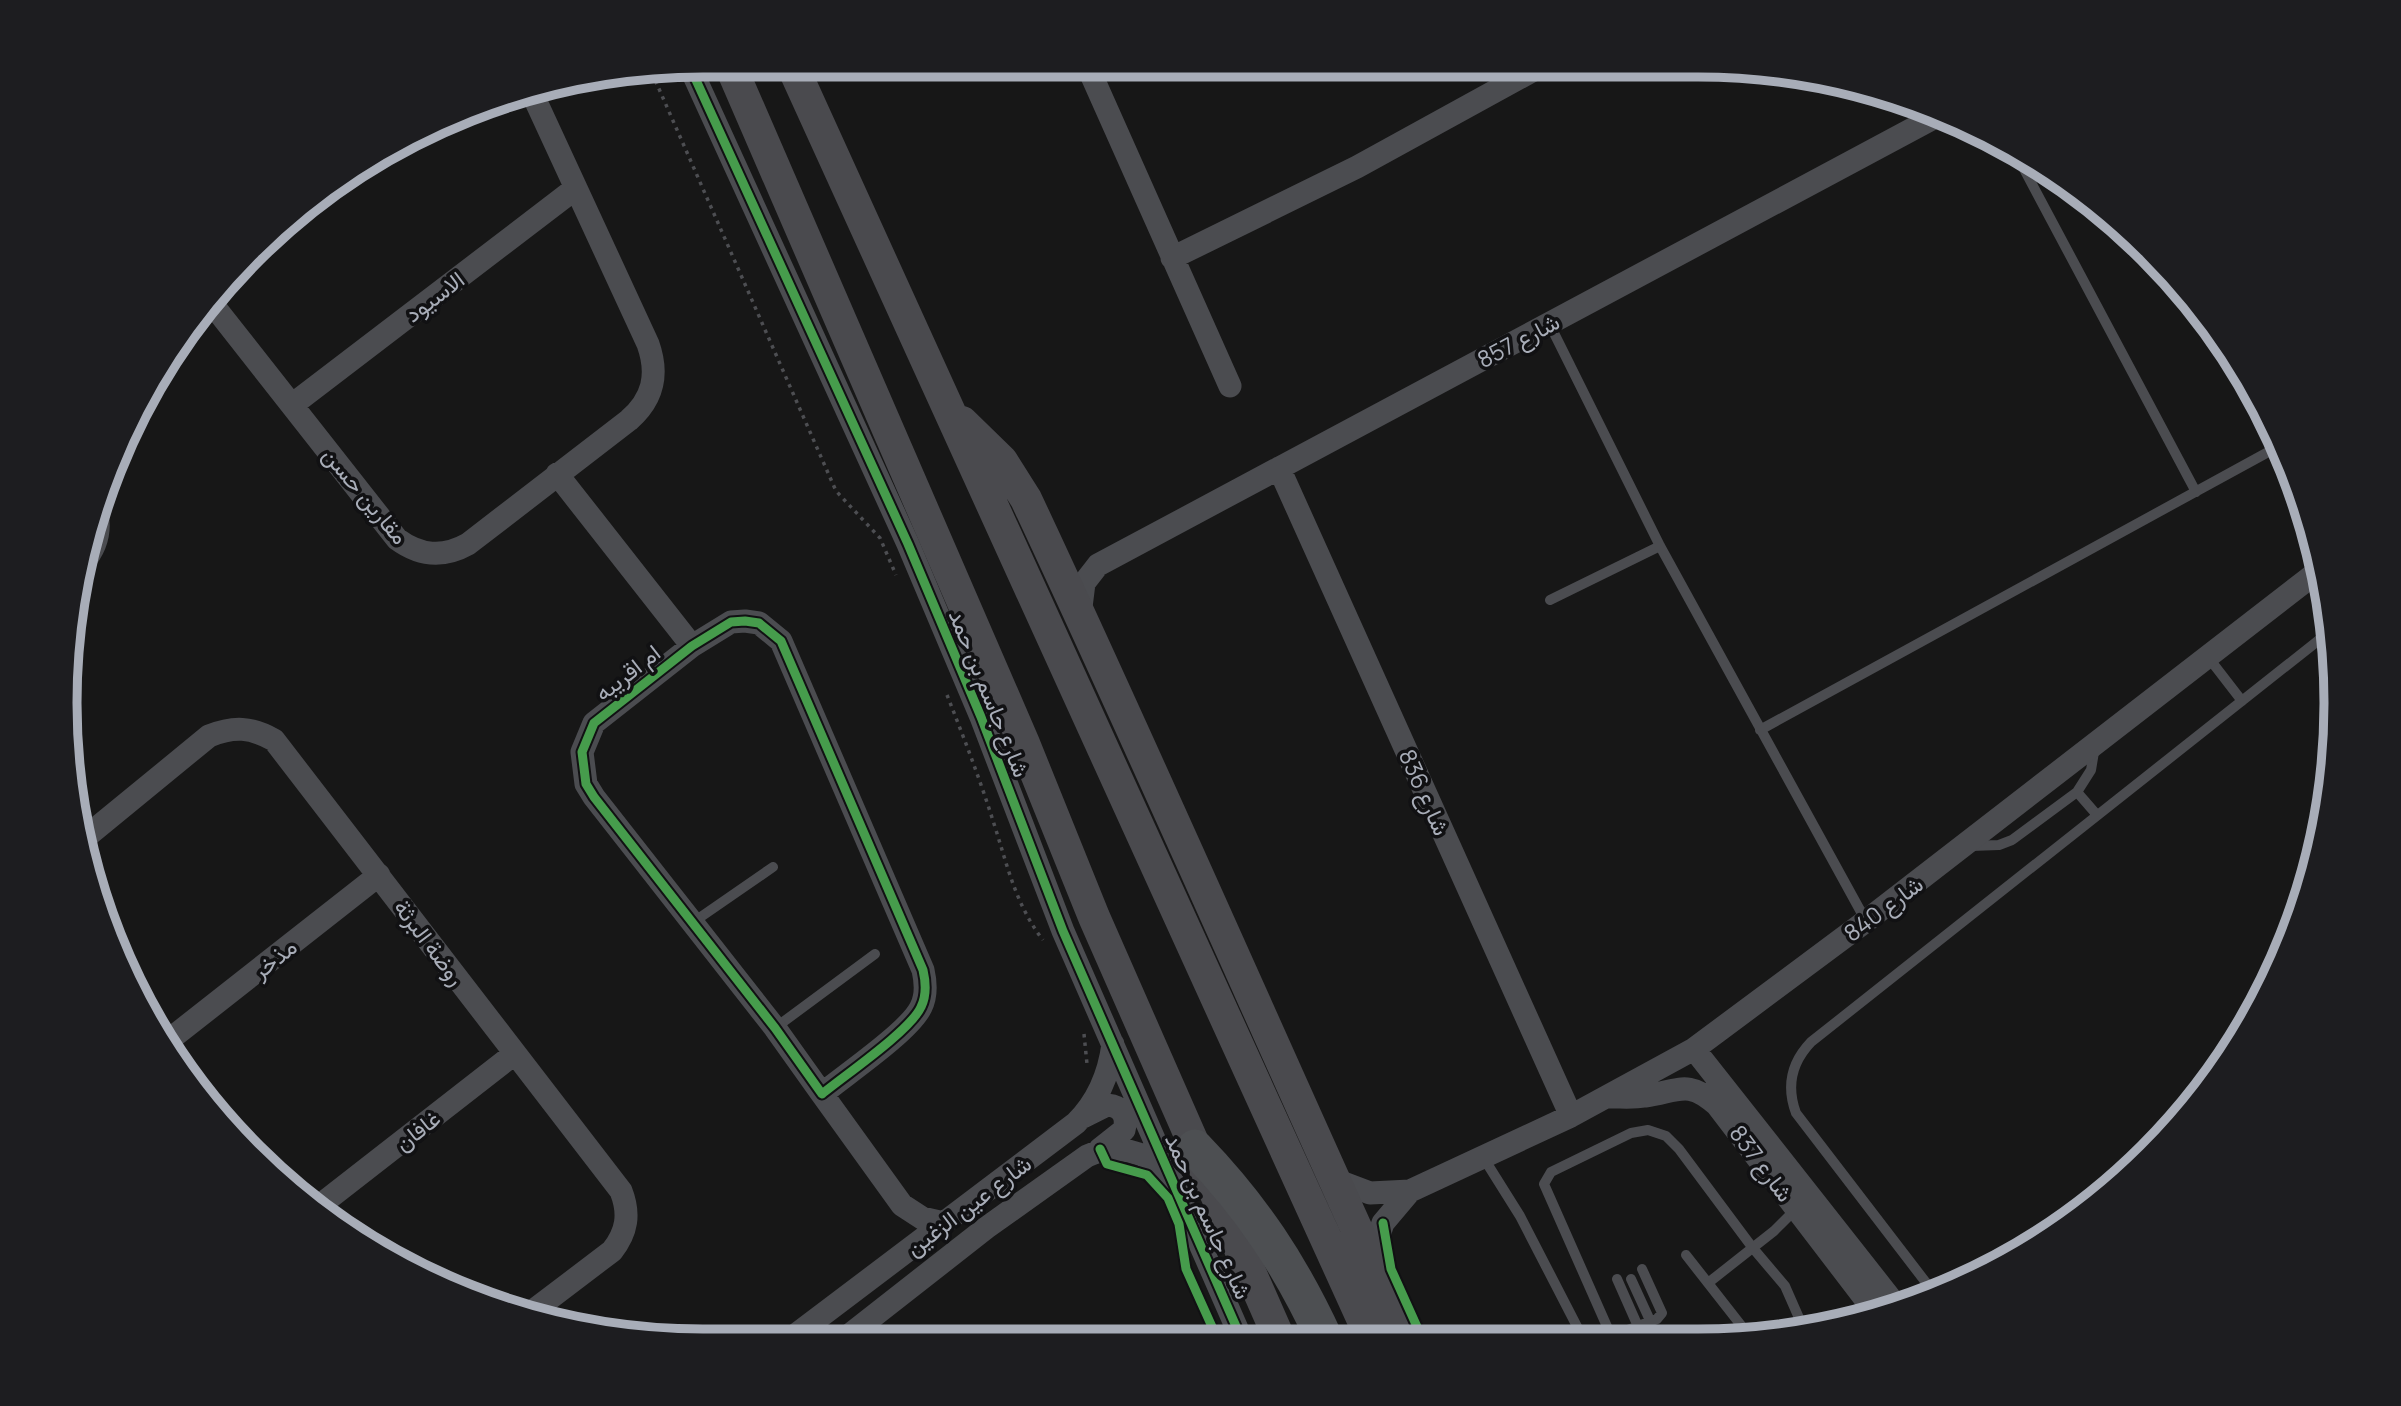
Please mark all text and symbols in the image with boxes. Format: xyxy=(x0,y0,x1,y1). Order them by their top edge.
street label: الاسيود xyxy=(397,263,471,329)
street label: شارع 857 xyxy=(1471,305,1565,376)
street label: مقارين حسن xyxy=(316,439,416,551)
street label: شارع جاسم بن حمد xyxy=(941,604,1038,782)
street label: ام اقريبه xyxy=(587,636,667,708)
street label: شارع 836 xyxy=(1391,744,1458,841)
street label: شارع 840 xyxy=(1837,868,1930,949)
street label: روضة البرثة xyxy=(387,892,473,992)
street label: مذخر xyxy=(244,930,303,986)
street label: غافان xyxy=(387,1102,447,1158)
street label: شارع 837 xyxy=(1722,1118,1801,1209)
street label: شارع جاسم بن حمد xyxy=(1157,1128,1260,1304)
street label: شارع عين الزغين xyxy=(898,1147,1038,1264)

